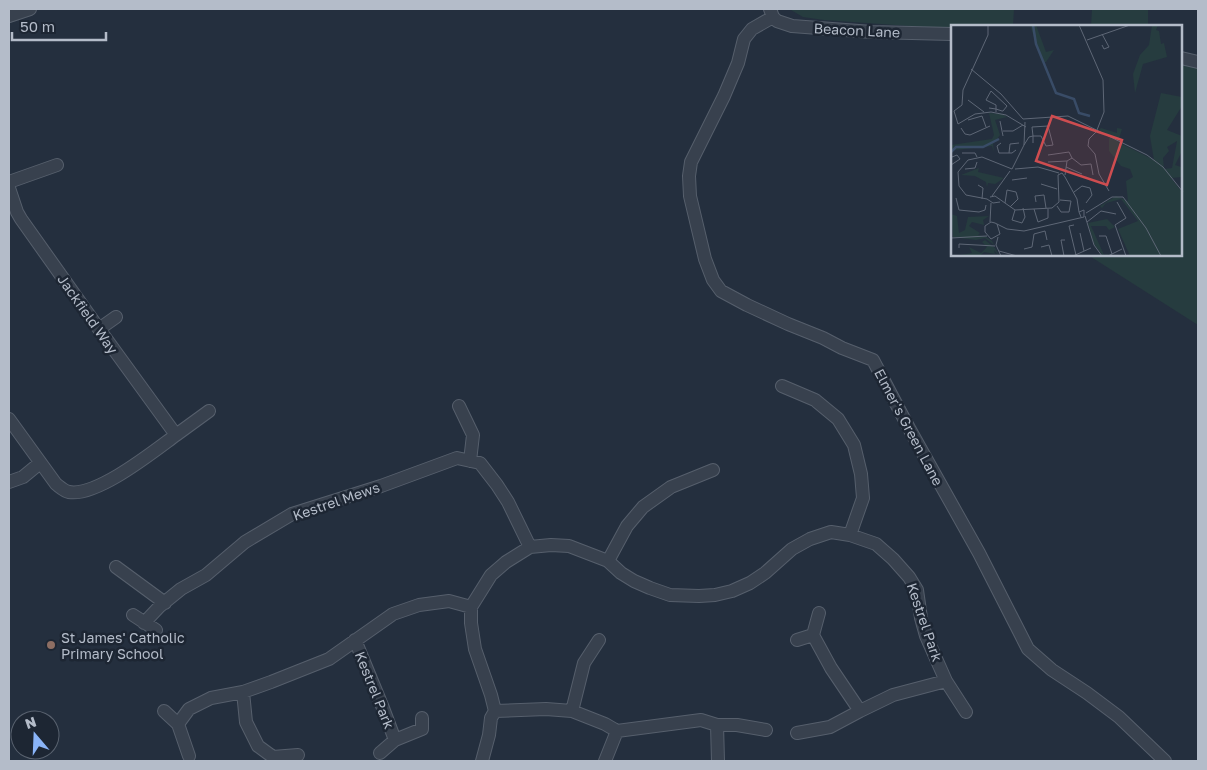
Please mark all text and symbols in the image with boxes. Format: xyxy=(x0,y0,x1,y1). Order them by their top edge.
scale bar xyxy=(12,10,106,42)
text: 50 m xyxy=(20,17,55,35)
street label: Beacon Lane xyxy=(813,19,901,41)
inset map xyxy=(951,25,1182,256)
street label: Jackfield Way xyxy=(54,271,122,357)
street label: Elmer's Green Lane xyxy=(871,366,947,488)
street label: Kestrel Mews xyxy=(290,478,382,524)
street label: Kestrel Park xyxy=(904,580,946,664)
place label: St James' Catholic Primary School xyxy=(61,629,185,662)
marker: St James' Catholic Primary School xyxy=(45,639,57,651)
street label: Kestrel Park xyxy=(352,649,398,731)
north arrow xyxy=(10,710,60,760)
text: N xyxy=(23,712,38,732)

